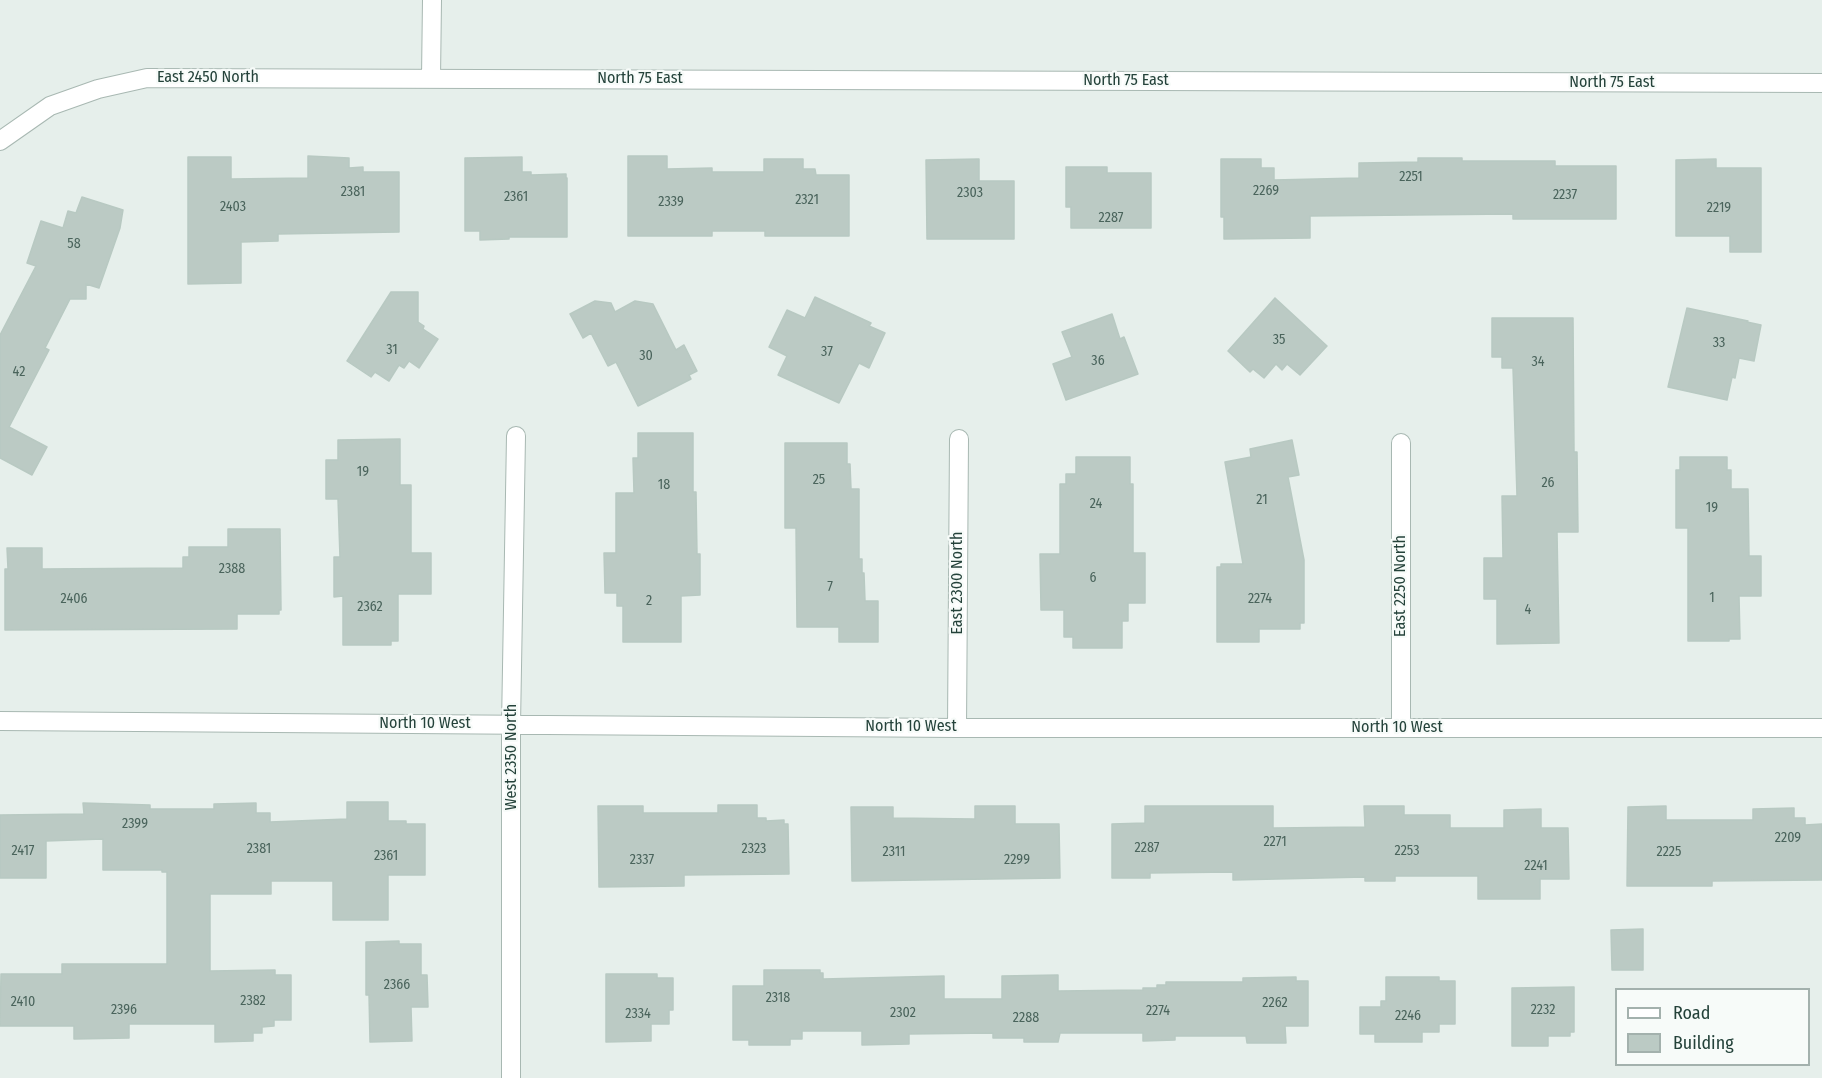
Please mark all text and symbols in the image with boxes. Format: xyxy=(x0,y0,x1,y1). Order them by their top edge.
street label: East 2450 North xyxy=(157,68,259,88)
street label: North 75 East xyxy=(597,69,683,89)
street label: North 75 East xyxy=(1083,71,1169,91)
street label: North 75 East xyxy=(1569,73,1655,93)
house number: 2251 xyxy=(1399,169,1423,185)
house number: 2269 xyxy=(1253,183,1279,199)
house number: 2381 xyxy=(341,184,365,200)
house number: 2303 xyxy=(957,185,983,201)
house number: 2237 xyxy=(1553,187,1577,203)
house number: 2361 xyxy=(504,189,528,205)
house number: 2321 xyxy=(795,192,819,208)
house number: 2339 xyxy=(658,194,684,210)
house number: 2403 xyxy=(220,199,246,215)
house number: 2219 xyxy=(1707,200,1731,216)
house number: 2287 xyxy=(1099,210,1123,226)
house number: 58 xyxy=(67,236,81,252)
house number: 35 xyxy=(1273,332,1285,348)
house number: 33 xyxy=(1713,335,1725,351)
house number: 31 xyxy=(386,342,398,358)
house number: 37 xyxy=(821,344,833,360)
house number: 30 xyxy=(639,348,653,364)
house number: 36 xyxy=(1091,353,1105,369)
house number: 34 xyxy=(1531,354,1545,370)
house number: 42 xyxy=(13,364,25,380)
house number: 19 xyxy=(357,464,369,480)
house number: 25 xyxy=(813,472,825,488)
house number: 26 xyxy=(1541,475,1555,491)
house number: 18 xyxy=(658,477,670,493)
house number: 21 xyxy=(1256,492,1268,508)
house number: 24 xyxy=(1090,496,1102,512)
house number: 19 xyxy=(1706,500,1718,516)
street label: East 2300 North xyxy=(948,532,968,634)
street label: East 2250 North xyxy=(1391,535,1411,637)
house number: 2388 xyxy=(219,561,245,577)
house number: 6 xyxy=(1090,570,1096,586)
house number: 7 xyxy=(827,579,833,595)
house number: 1 xyxy=(1709,590,1715,606)
house number: 2406 xyxy=(61,591,87,607)
house number: 2274 xyxy=(1248,591,1272,607)
house number: 2 xyxy=(646,593,652,609)
house number: 2362 xyxy=(357,599,383,615)
house number: 4 xyxy=(1525,602,1531,618)
street label: West 2350 North xyxy=(502,704,522,810)
street label: North 10 West xyxy=(379,714,471,734)
street label: North 10 West xyxy=(865,717,957,737)
street label: North 10 West xyxy=(1351,718,1443,738)
house number: 2399 xyxy=(122,816,148,832)
house number: 2209 xyxy=(1775,830,1801,846)
house number: 2271 xyxy=(1263,834,1287,850)
house number: 2287 xyxy=(1135,840,1159,856)
house number: 2381 xyxy=(247,841,271,857)
house number: 2323 xyxy=(742,841,766,857)
house number: 2417 xyxy=(11,843,35,859)
house number: 2253 xyxy=(1395,843,1419,859)
house number: 2311 xyxy=(883,844,905,860)
house number: 2225 xyxy=(1657,844,1681,860)
house number: 2361 xyxy=(374,848,398,864)
house number: 2337 xyxy=(630,852,654,868)
house number: 2299 xyxy=(1004,852,1030,868)
house number: 2241 xyxy=(1524,858,1548,874)
house number: 2366 xyxy=(384,977,410,993)
legend xyxy=(1615,988,1810,1066)
house number: 2318 xyxy=(766,990,790,1006)
house number: 2382 xyxy=(240,993,266,1009)
house number: 2410 xyxy=(11,994,35,1010)
house number: 2262 xyxy=(1262,995,1288,1011)
house number: 2396 xyxy=(111,1002,137,1018)
house number: 2232 xyxy=(1531,1002,1555,1018)
text: Road xyxy=(1673,1002,1710,1024)
house number: 2274 xyxy=(1146,1003,1170,1019)
house number: 2302 xyxy=(890,1005,916,1021)
house number: 2334 xyxy=(625,1006,651,1022)
house number: 2246 xyxy=(1395,1008,1421,1024)
house number: 2288 xyxy=(1013,1010,1039,1026)
text: Building xyxy=(1673,1032,1734,1054)

